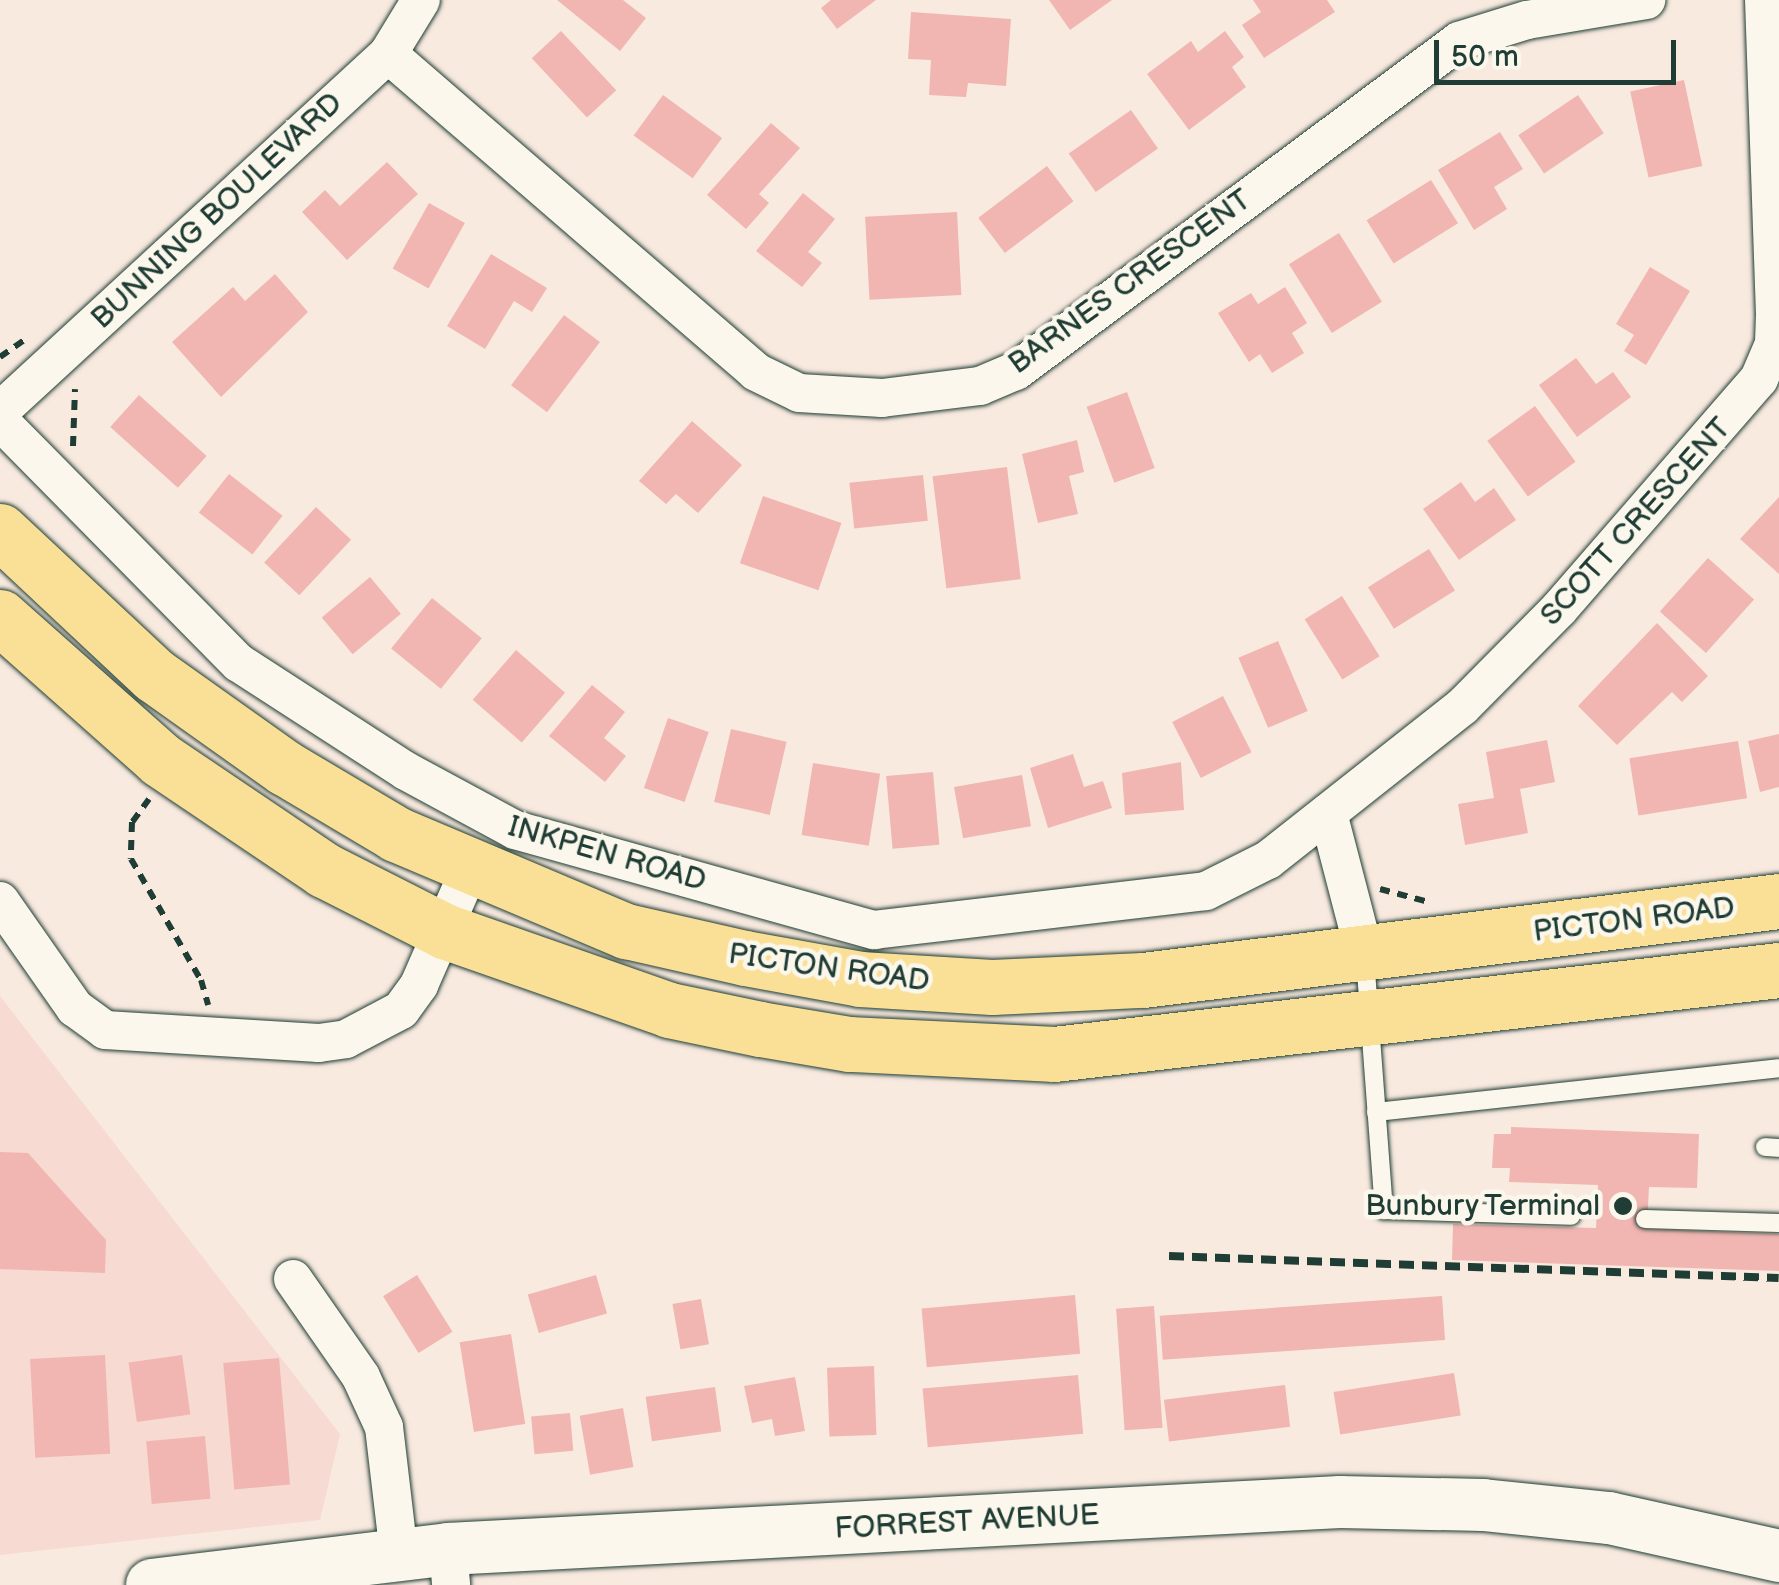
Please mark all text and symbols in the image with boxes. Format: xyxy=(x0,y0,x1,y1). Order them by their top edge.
scale bar xyxy=(1439,20,1682,82)
text: 50 m xyxy=(1451,39,1519,75)
street label: BUNNING BOULEVARD xyxy=(84,85,350,337)
street label: BARNES CRESCENT xyxy=(1002,182,1258,382)
street label: SCOTT CRESCENT xyxy=(1533,411,1739,633)
street label: INKPEN ROAD xyxy=(504,809,710,899)
street label: PICTON ROAD xyxy=(1531,890,1737,950)
street label: PICTON ROAD xyxy=(726,936,932,1000)
place label: Bunbury Terminal xyxy=(1362,1188,1600,1224)
marker: Bunbury Terminal xyxy=(1610,1193,1636,1219)
street label: FORREST AVENUE xyxy=(834,1497,1100,1547)

